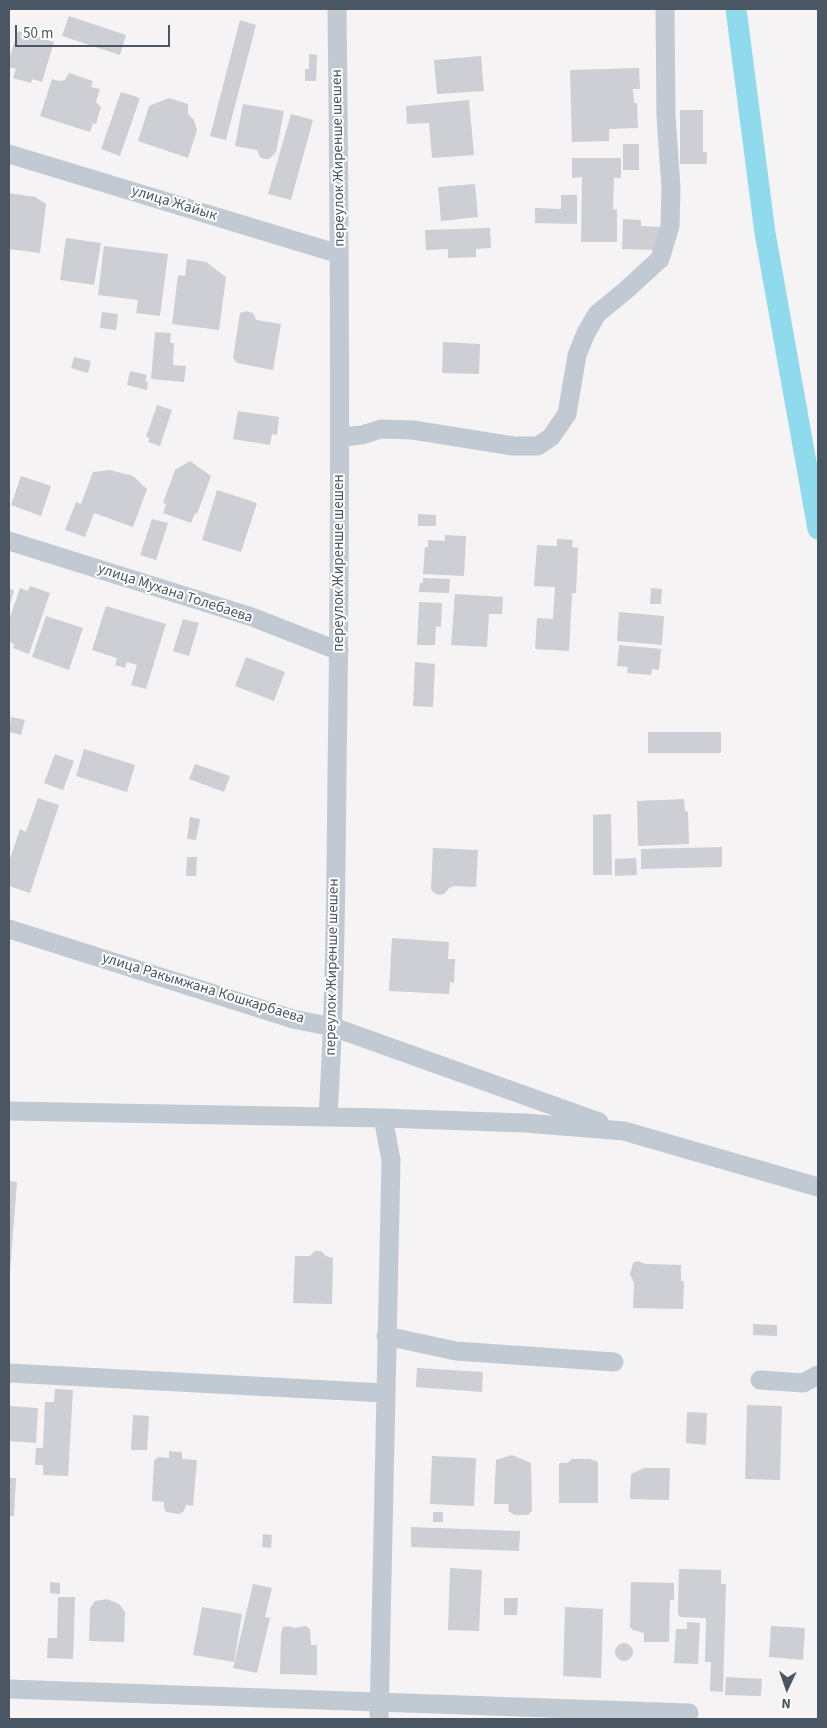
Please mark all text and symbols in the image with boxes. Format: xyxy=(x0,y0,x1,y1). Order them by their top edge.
scale bar xyxy=(18,15,172,47)
text: 50 m xyxy=(23,23,53,44)
street label: переулок Жиренше шешен xyxy=(328,69,350,247)
street label: улица Жайык xyxy=(129,182,219,226)
street label: переулок Жиренше шешен xyxy=(331,474,349,652)
street label: улица Мухана Толебаева xyxy=(95,560,255,628)
street label: переулок Жиренше шешен xyxy=(322,878,344,1056)
street label: улица Ракымжана Кошкарбаева xyxy=(100,950,306,1028)
north arrow xyxy=(762,1663,812,1713)
text: N xyxy=(781,1693,791,1713)

